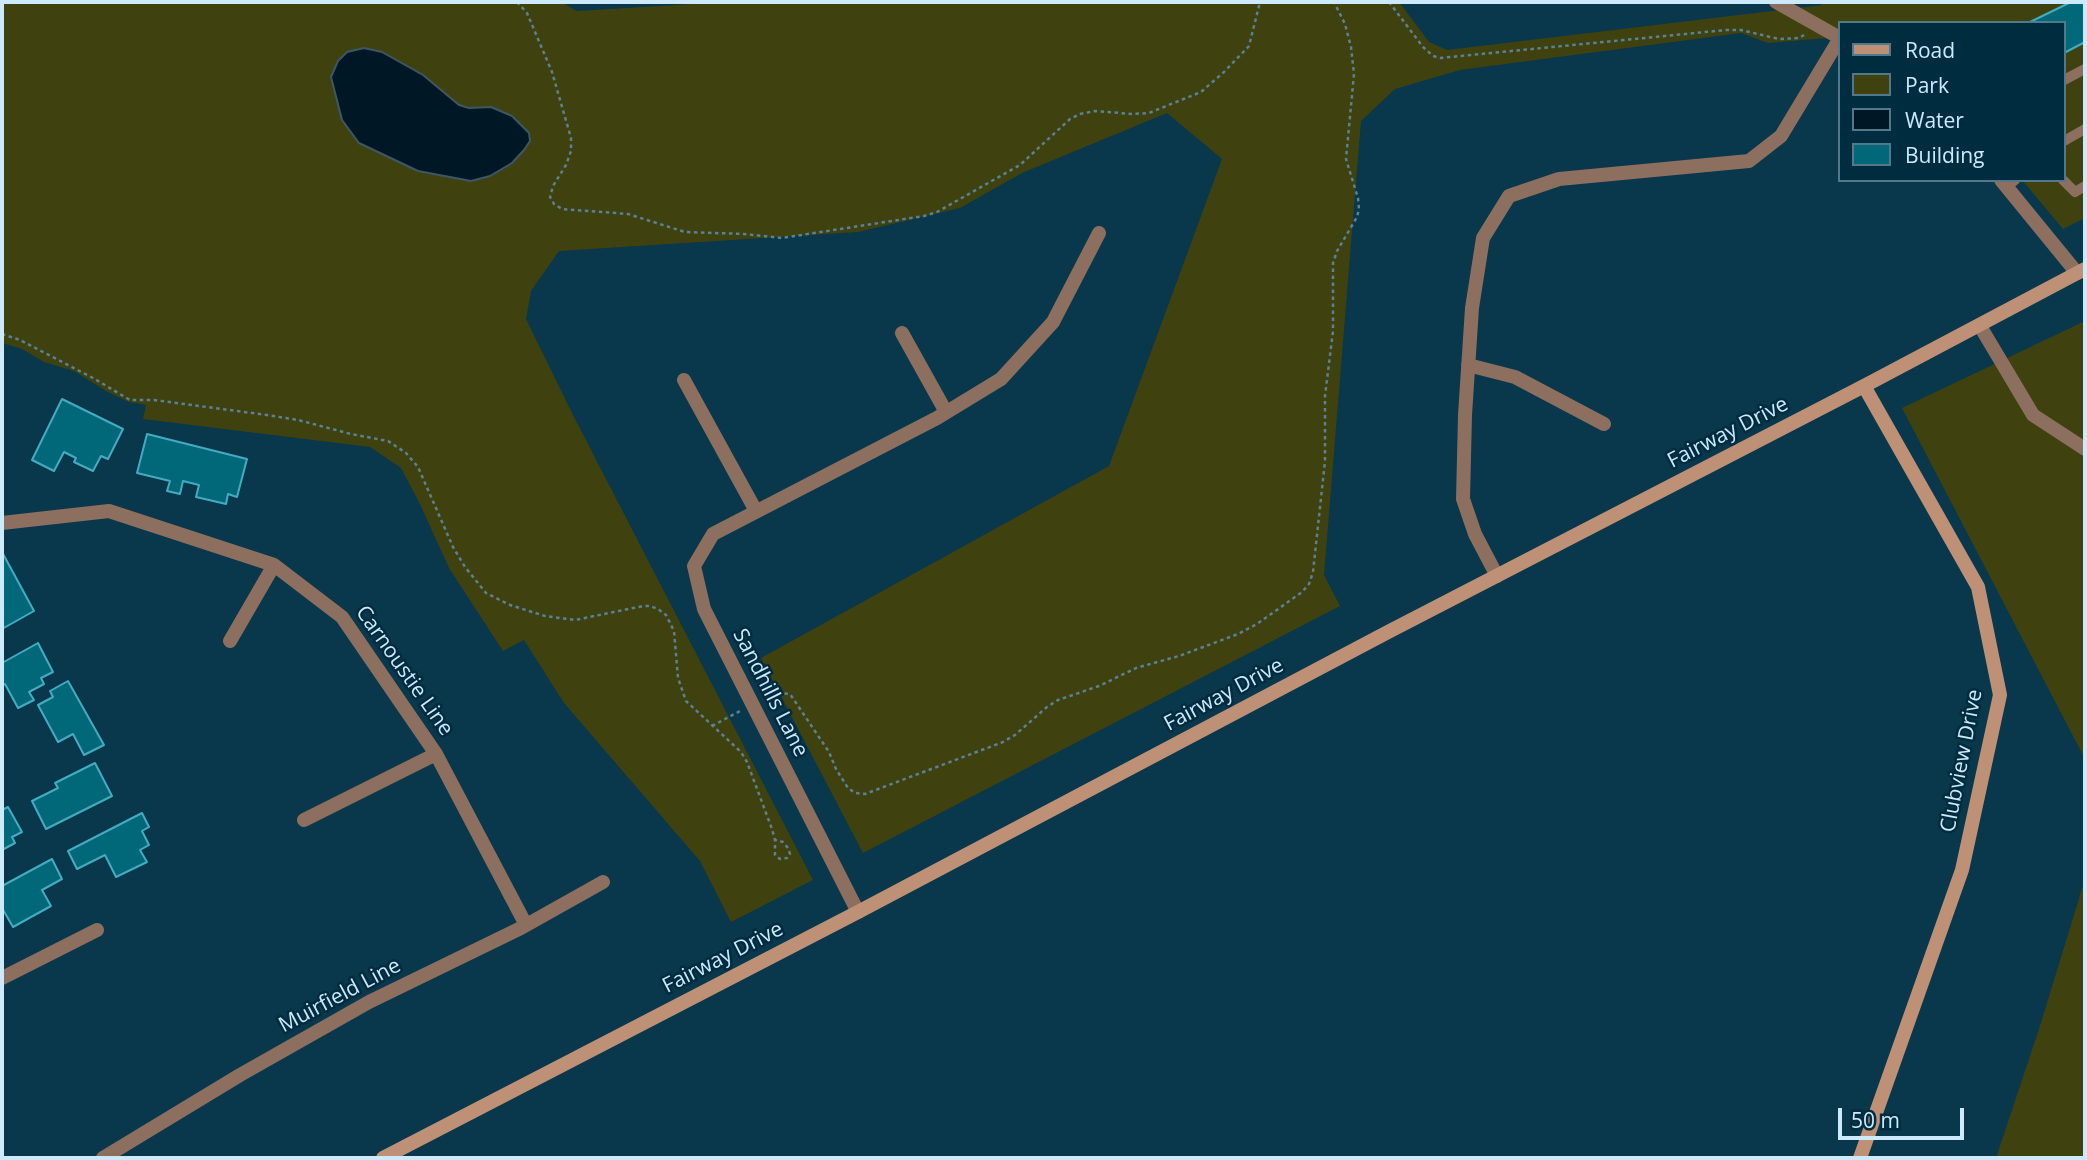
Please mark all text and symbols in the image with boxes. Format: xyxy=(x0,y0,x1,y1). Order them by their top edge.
legend xyxy=(1839,21,2066,182)
text: Road xyxy=(1905,36,1955,64)
text: Park xyxy=(1905,71,1949,99)
text: Water xyxy=(1905,106,1964,134)
text: Building xyxy=(1905,141,1984,169)
street label: Fairway Drive xyxy=(1664,392,1792,474)
street label: Carnoustie Line xyxy=(350,601,458,741)
street label: Sandhills Lane xyxy=(727,625,813,761)
street label: Fairway Drive xyxy=(1160,653,1288,737)
street label: Clubview Drive xyxy=(1936,687,1988,835)
street label: Fairway Drive xyxy=(659,917,787,999)
street label: Muirfield Line xyxy=(275,953,405,1039)
scale bar xyxy=(1842,1094,1968,1138)
text: 50 m xyxy=(1851,1106,1900,1134)

